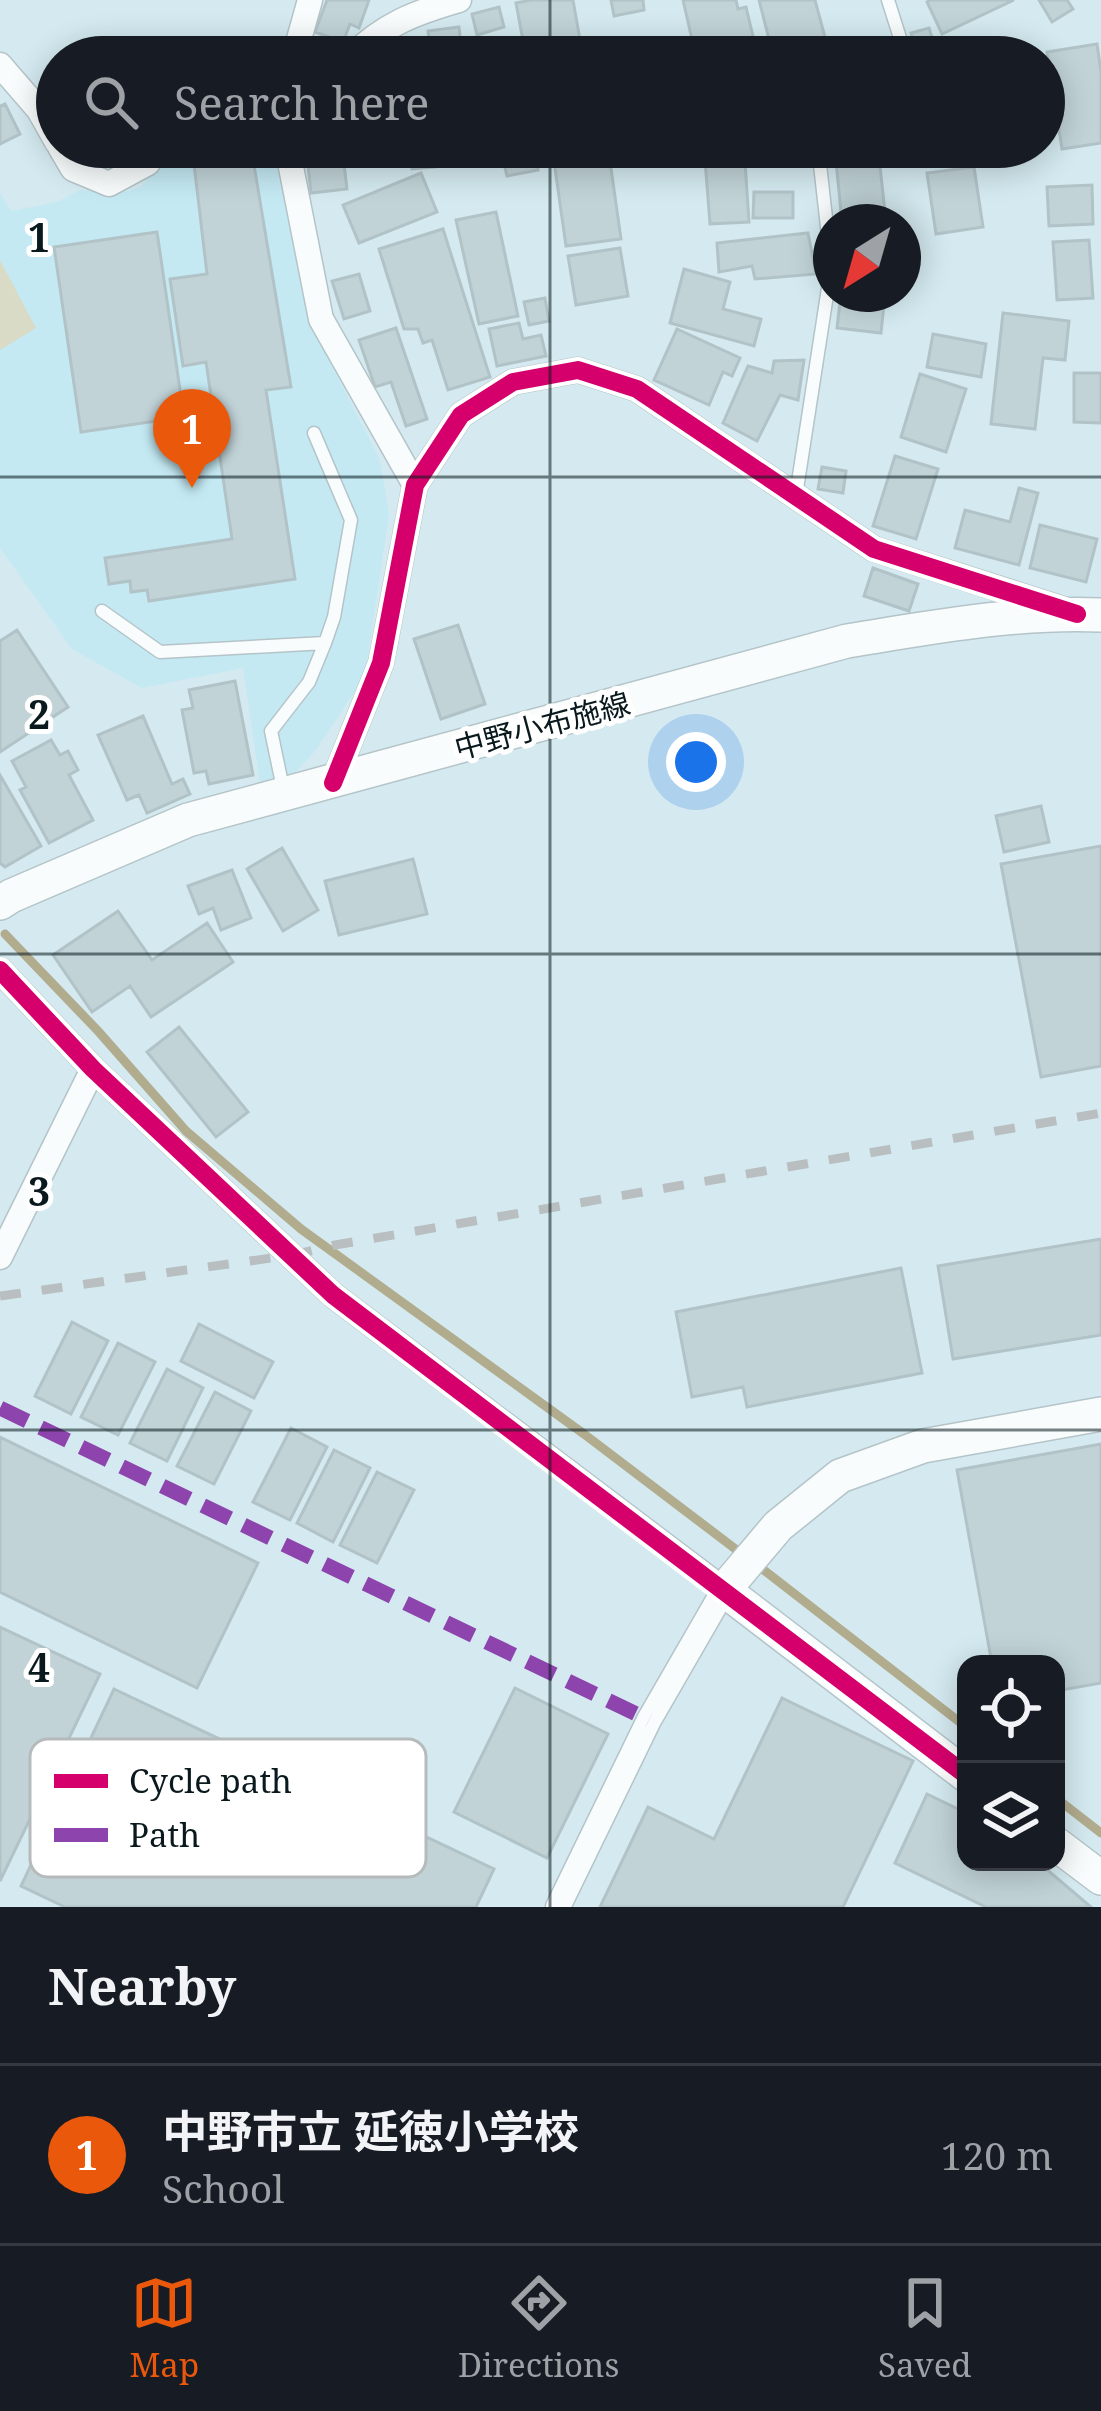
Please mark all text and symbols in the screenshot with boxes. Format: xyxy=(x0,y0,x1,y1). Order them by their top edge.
search box xyxy=(36,36,1065,168)
icon: search xyxy=(78,69,144,135)
text: Search here xyxy=(174,72,429,133)
north arrow xyxy=(813,204,921,312)
text: 1 xyxy=(28,210,50,263)
pin: 1 xyxy=(153,389,231,488)
street label: 中野小布施線 xyxy=(450,682,634,768)
text: 2 xyxy=(28,687,50,740)
your location xyxy=(666,732,726,792)
text: 3 xyxy=(28,1164,50,1217)
text: 4 xyxy=(28,1640,50,1693)
map controls xyxy=(957,1655,1065,1871)
button: locate xyxy=(957,1655,1065,1763)
legend xyxy=(30,1739,426,1877)
text: Cycle path xyxy=(129,1758,292,1803)
button: layers xyxy=(957,1763,1065,1871)
text: Path xyxy=(129,1812,200,1857)
text: Nearby xyxy=(48,1950,236,2020)
text: 中野市立 延徳小学校 xyxy=(162,2100,579,2161)
text: 1 xyxy=(76,2128,98,2181)
text: 120 m xyxy=(941,2128,1053,2181)
text: School xyxy=(162,2161,284,2214)
tab: Map xyxy=(129,2270,199,2387)
tab: Directions xyxy=(458,2270,619,2387)
tab: Saved xyxy=(878,2270,972,2387)

